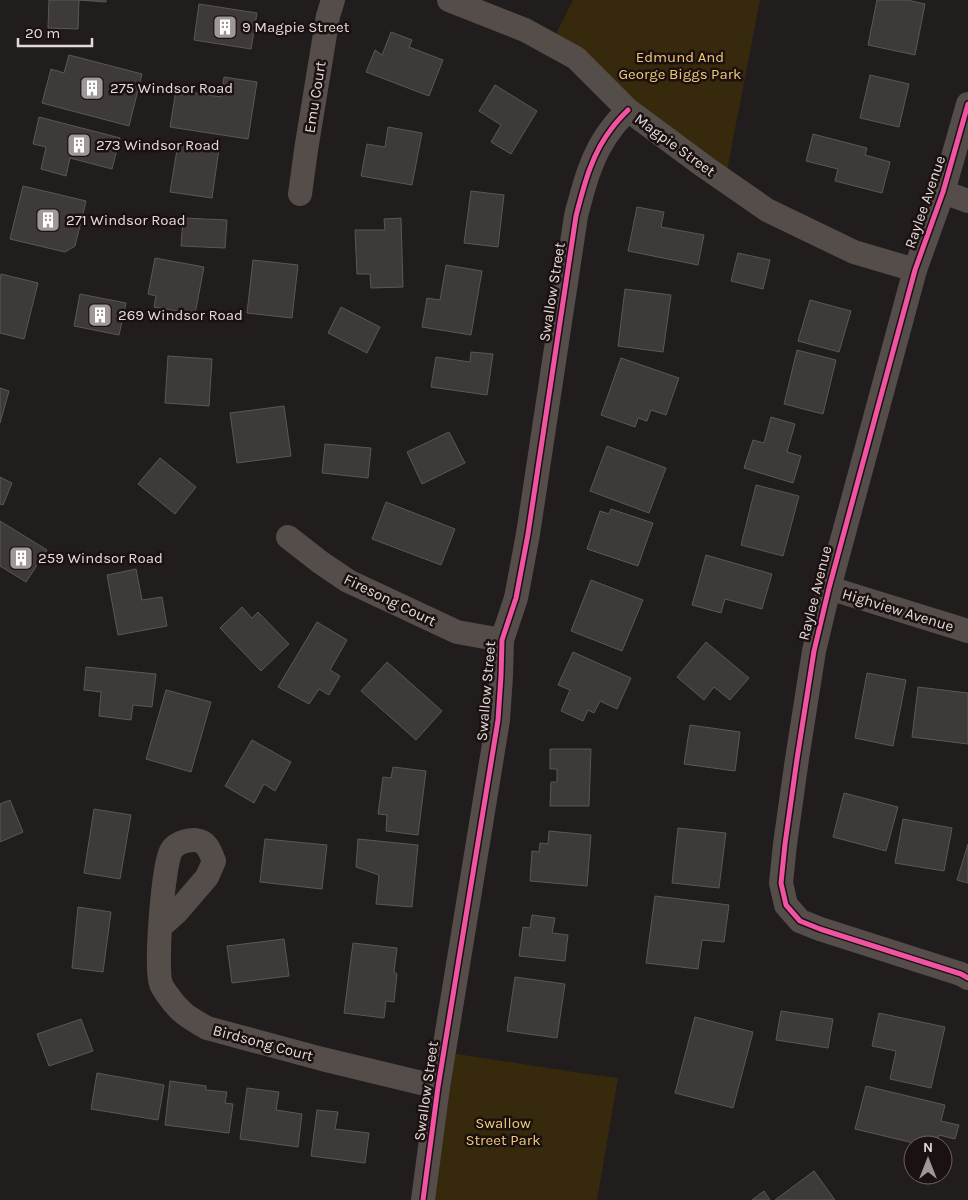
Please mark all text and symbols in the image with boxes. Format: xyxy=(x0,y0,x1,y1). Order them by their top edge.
building icon: 9 Magpie Street xyxy=(212,14,238,40)
scale bar xyxy=(18,15,91,47)
place label: 9 Magpie Street xyxy=(242,18,350,36)
text: 20 m xyxy=(25,24,60,42)
park label: Edmund And George Biggs Park xyxy=(618,48,742,83)
street label: Emu Court xyxy=(300,59,330,134)
building icon: 275 Windsor Road xyxy=(79,75,105,101)
place label: 275 Windsor Road xyxy=(110,79,233,97)
street label: Magpie Street xyxy=(631,110,719,180)
building icon: 273 Windsor Road xyxy=(66,132,92,158)
place label: 273 Windsor Road xyxy=(96,136,220,154)
street label: Raylee Avenue xyxy=(901,153,949,251)
building icon: 271 Windsor Road xyxy=(35,207,61,233)
place label: 271 Windsor Road xyxy=(66,211,186,229)
street label: Swallow Street xyxy=(535,241,569,343)
building icon: 269 Windsor Road xyxy=(87,302,113,328)
place label: 269 Windsor Road xyxy=(118,306,243,324)
street label: Raylee Avenue xyxy=(795,544,835,642)
building icon: 259 Windsor Road xyxy=(8,545,34,571)
place label: 259 Windsor Road xyxy=(38,549,163,567)
street label: Firesong Court xyxy=(341,570,439,630)
street label: Highview Avenue xyxy=(840,585,956,635)
street label: Swallow Street xyxy=(473,640,499,742)
street label: Birdsong Court xyxy=(211,1021,315,1065)
street label: Swallow Street xyxy=(410,1040,442,1142)
park label: Swallow Street Park xyxy=(465,1114,541,1149)
north arrow xyxy=(903,1135,953,1185)
text: N xyxy=(923,1139,933,1156)

